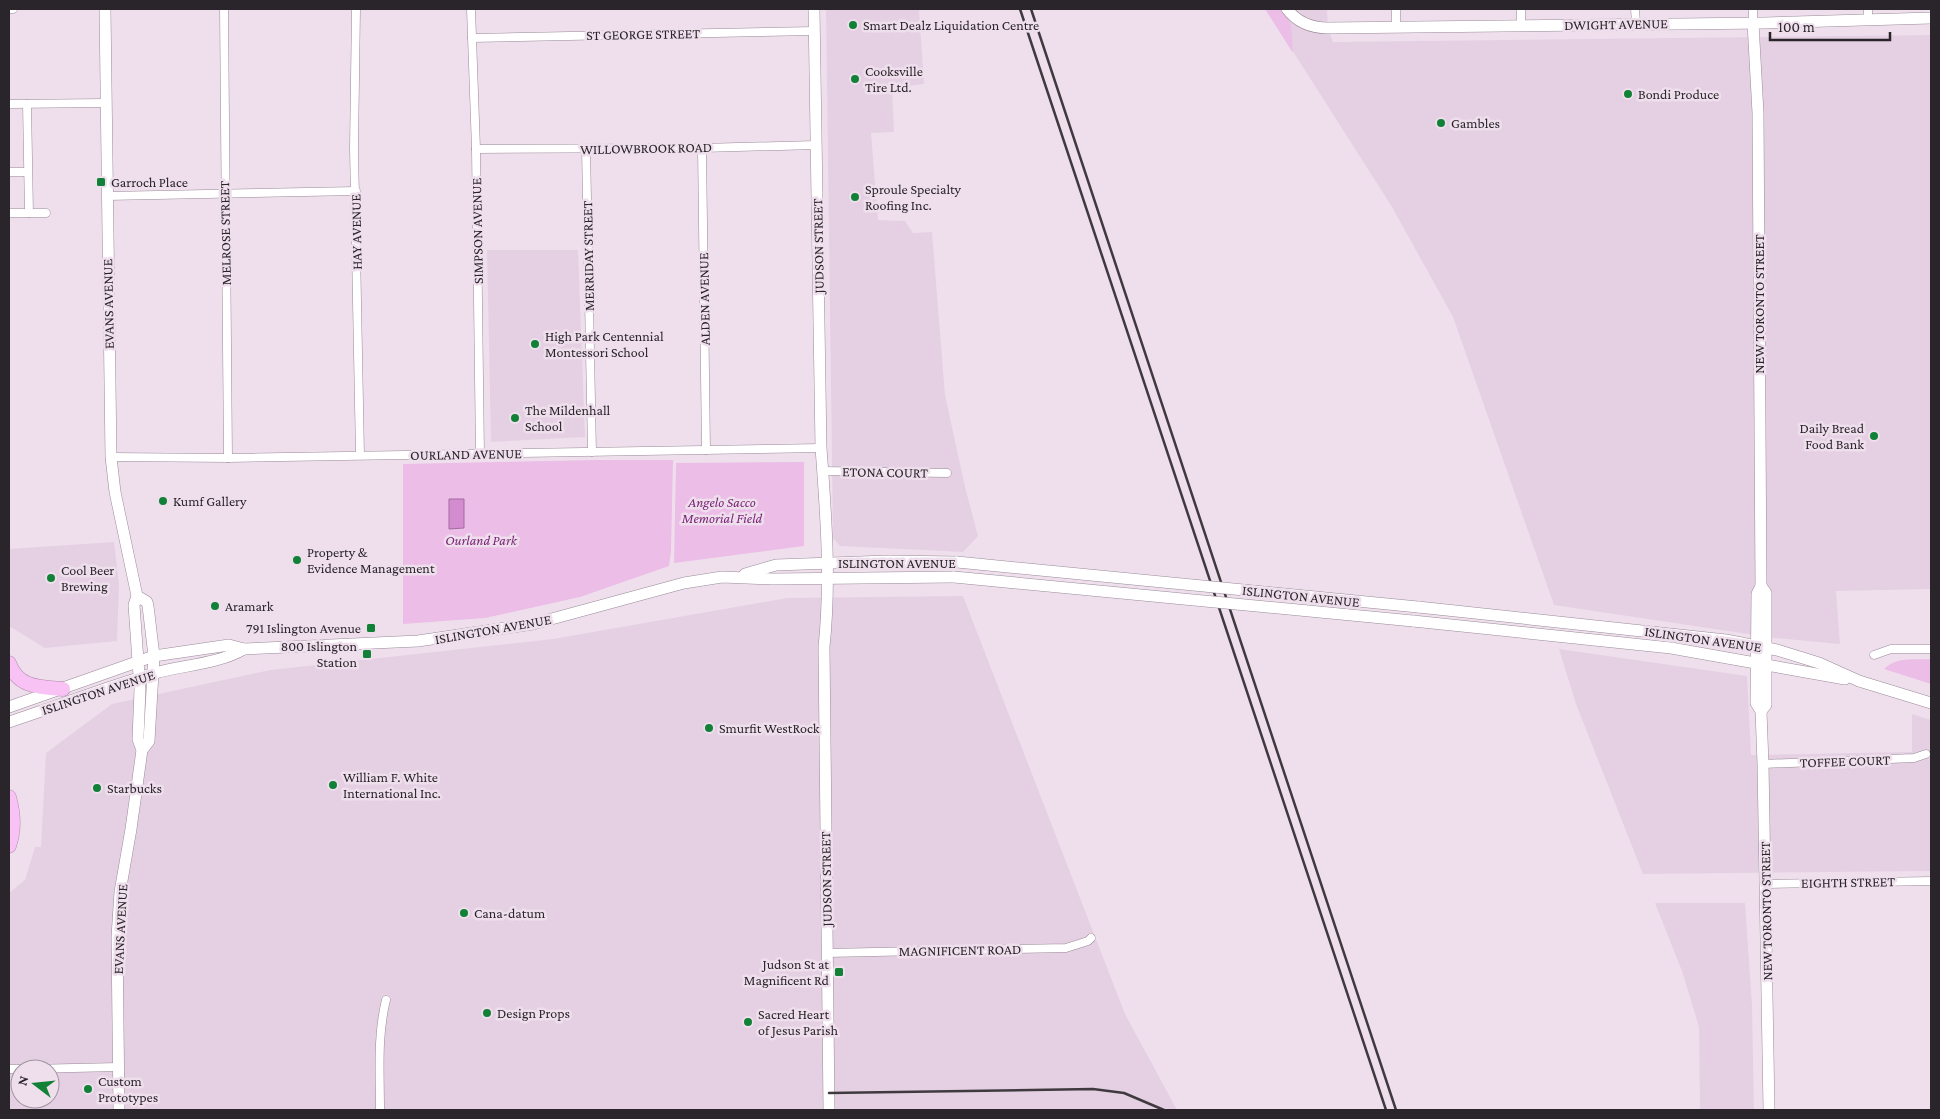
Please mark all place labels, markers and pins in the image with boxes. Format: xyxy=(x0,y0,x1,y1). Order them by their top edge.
place label: Smart Dealz Liquidation Centre xyxy=(863,17,1039,33)
marker: Smart Dealz Liquidation Centre xyxy=(847,19,859,31)
place label: Cooksville Tire Ltd. xyxy=(865,63,923,95)
marker: Cooksville Tire Ltd. xyxy=(849,73,861,85)
place label: Bondi Produce xyxy=(1638,86,1719,102)
marker: Bondi Produce xyxy=(1622,88,1634,100)
place label: Gambles xyxy=(1451,115,1500,131)
marker: Gambles xyxy=(1435,117,1447,129)
place label: Garroch Place xyxy=(111,174,188,190)
marker: Garroch Place xyxy=(95,176,107,188)
place label: Sproule Specialty Roofing Inc. xyxy=(865,181,962,213)
marker: Sproule Specialty Roofing Inc. xyxy=(849,191,861,203)
place label: High Park Centennial Montessori School xyxy=(545,328,664,360)
marker: High Park Centennial Montessori School xyxy=(529,338,541,350)
place label: The Mildenhall School xyxy=(525,402,611,434)
marker: The Mildenhall School xyxy=(509,412,521,424)
place label: Daily Bread Food Bank xyxy=(1799,420,1865,452)
marker: Daily Bread Food Bank xyxy=(1868,430,1880,442)
place label: Kumf Gallery xyxy=(173,493,247,509)
marker: Kumf Gallery xyxy=(157,495,169,507)
place label: Property & Evidence Management xyxy=(307,544,435,576)
marker: Property & Evidence Management xyxy=(291,554,303,566)
place label: Cool Beer Brewing xyxy=(61,562,114,594)
marker: Cool Beer Brewing xyxy=(45,572,57,584)
place label: Aramark xyxy=(225,598,274,614)
marker: Aramark xyxy=(209,600,221,612)
place label: 791 Islington Avenue xyxy=(246,620,361,636)
marker: 791 Islington Avenue xyxy=(365,622,377,634)
place label: 800 Islington Station xyxy=(281,638,357,670)
marker: 800 Islington Station xyxy=(361,648,373,660)
place label: Smurfit WestRock xyxy=(719,720,820,736)
marker: Smurfit WestRock xyxy=(703,722,715,734)
place label: William F. White International Inc. xyxy=(343,769,441,801)
marker: William F. White International Inc. xyxy=(327,779,339,791)
place label: Starbucks xyxy=(107,780,162,796)
marker: Starbucks xyxy=(91,782,103,794)
place label: Cana-datum xyxy=(474,905,545,921)
marker: Cana-datum xyxy=(458,907,470,919)
place label: Judson St at Magnificent Rd xyxy=(744,956,830,988)
marker: Judson St at Magnificent Rd xyxy=(833,966,845,978)
place label: Design Props xyxy=(497,1005,570,1021)
place label: Sacred Heart of Jesus Parish xyxy=(758,1006,838,1038)
marker: Design Props xyxy=(481,1007,493,1019)
marker: Sacred Heart of Jesus Parish xyxy=(742,1016,754,1028)
place label: Custom Prototypes xyxy=(98,1073,158,1105)
marker: Custom Prototypes xyxy=(82,1083,94,1095)

